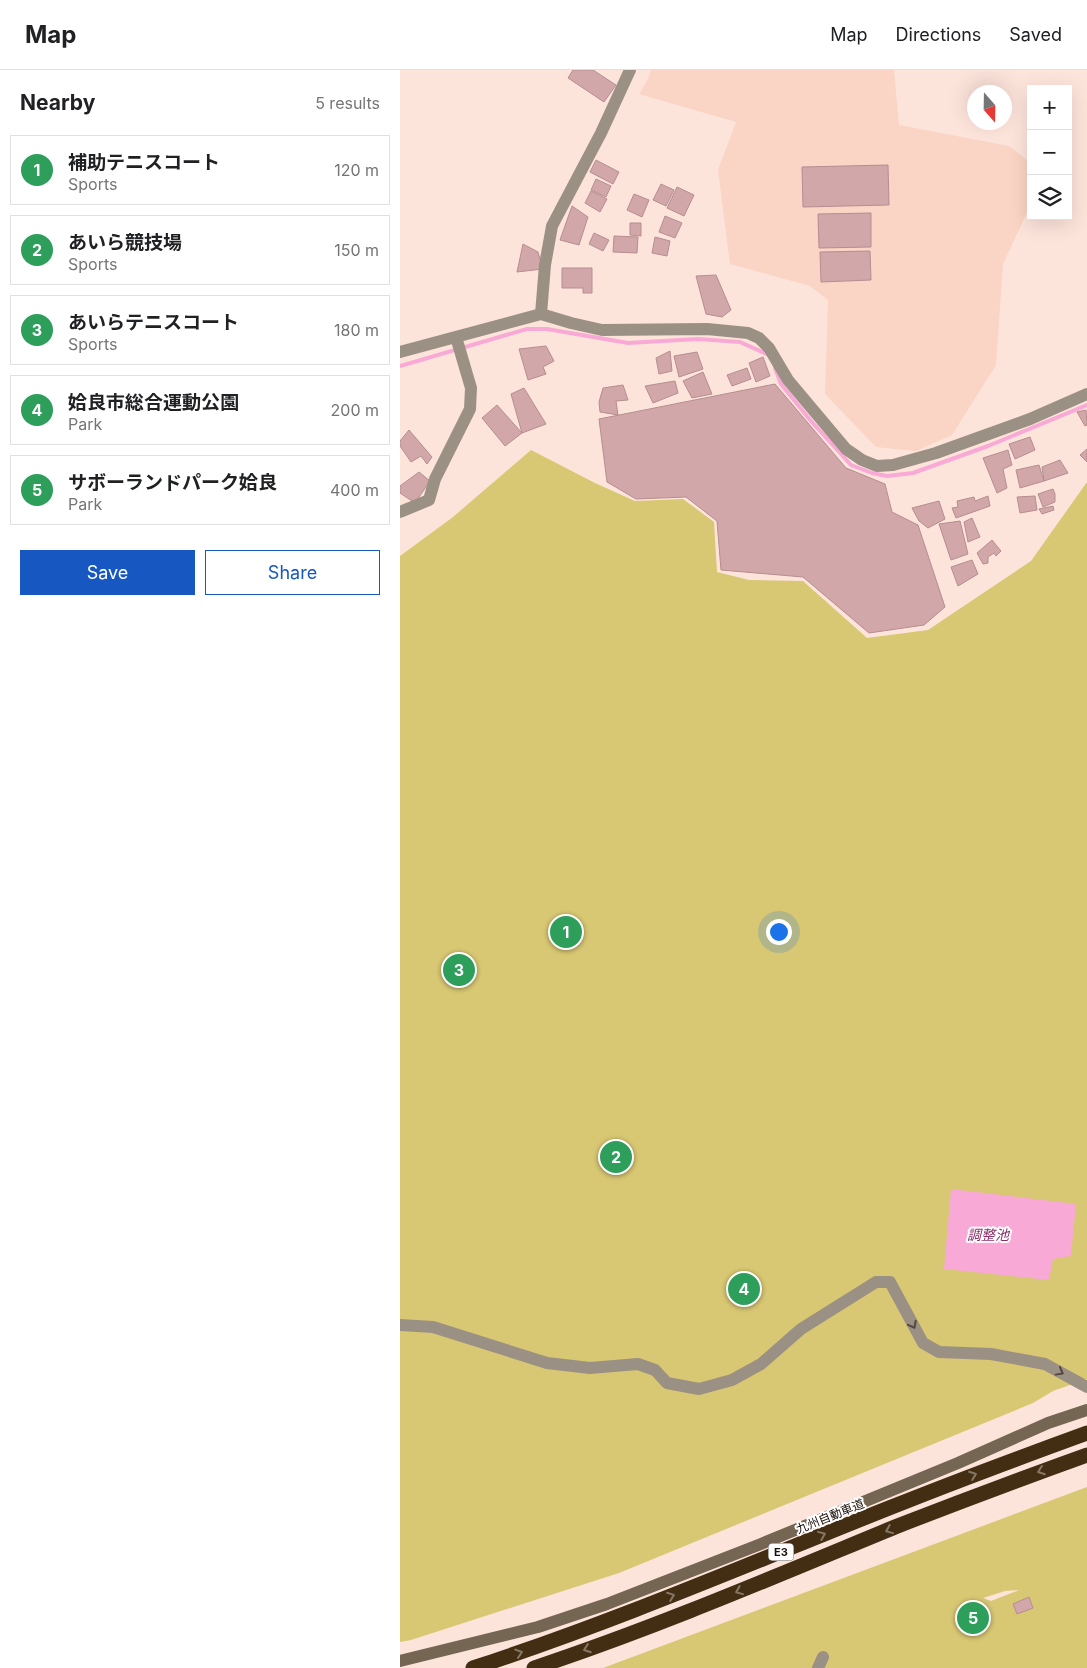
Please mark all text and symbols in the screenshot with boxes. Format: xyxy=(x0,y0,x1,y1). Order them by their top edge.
text: Map xyxy=(25,20,76,49)
text: Map xyxy=(830,24,868,45)
text: Directions xyxy=(896,24,981,45)
text: Saved xyxy=(1009,24,1062,45)
north arrow xyxy=(967,85,1012,130)
map controls xyxy=(1027,85,1072,220)
button: + xyxy=(1027,85,1072,130)
text: Nearby xyxy=(20,90,95,115)
text: 5 results xyxy=(315,93,380,113)
button: − xyxy=(1027,130,1072,175)
text: 補助テニスコート xyxy=(68,151,220,174)
text: 1 xyxy=(34,160,40,180)
text: 120 m xyxy=(334,160,379,180)
text: Sports xyxy=(68,174,117,194)
button: layers xyxy=(1027,175,1072,220)
text: あいら競技場 xyxy=(68,231,182,254)
text: 2 xyxy=(32,240,42,260)
text: 150 m xyxy=(334,240,379,260)
text: Sports xyxy=(68,254,117,274)
text: あいらテニスコート xyxy=(68,311,239,334)
text: 3 xyxy=(32,320,42,340)
text: 180 m xyxy=(334,320,379,340)
text: Sports xyxy=(68,334,117,354)
text: 姶良市総合運動公園 xyxy=(68,391,239,414)
text: 4 xyxy=(32,400,42,420)
text: 200 m xyxy=(331,400,379,420)
text: Park xyxy=(68,414,102,434)
text: サボーランドパーク姶良 xyxy=(68,471,277,494)
text: 5 xyxy=(32,480,42,500)
text: 400 m xyxy=(330,480,379,500)
text: Park xyxy=(68,494,102,514)
button: Save xyxy=(20,550,195,595)
button: Share xyxy=(205,550,380,595)
pin: 1 xyxy=(550,913,582,951)
your location xyxy=(766,919,792,945)
pin: 3 xyxy=(443,951,475,989)
pin: 2 xyxy=(600,1138,632,1176)
water label: 調整池 xyxy=(967,1226,1011,1243)
pin: 4 xyxy=(728,1270,760,1308)
one-way arrow xyxy=(907,1320,917,1329)
one-way arrow xyxy=(1055,1366,1064,1376)
one-way arrow xyxy=(1037,1465,1046,1475)
one-way arrow xyxy=(968,1471,977,1481)
street label: 九州自動車道 xyxy=(794,1496,866,1536)
one-way arrow xyxy=(886,1524,894,1534)
one-way arrow xyxy=(817,1531,826,1542)
road number: E3 xyxy=(768,1544,794,1560)
one-way arrow xyxy=(735,1585,744,1595)
one-way arrow xyxy=(666,1592,675,1603)
pin: 5 xyxy=(957,1599,989,1637)
one-way arrow xyxy=(583,1643,592,1653)
one-way arrow xyxy=(514,1649,523,1659)

